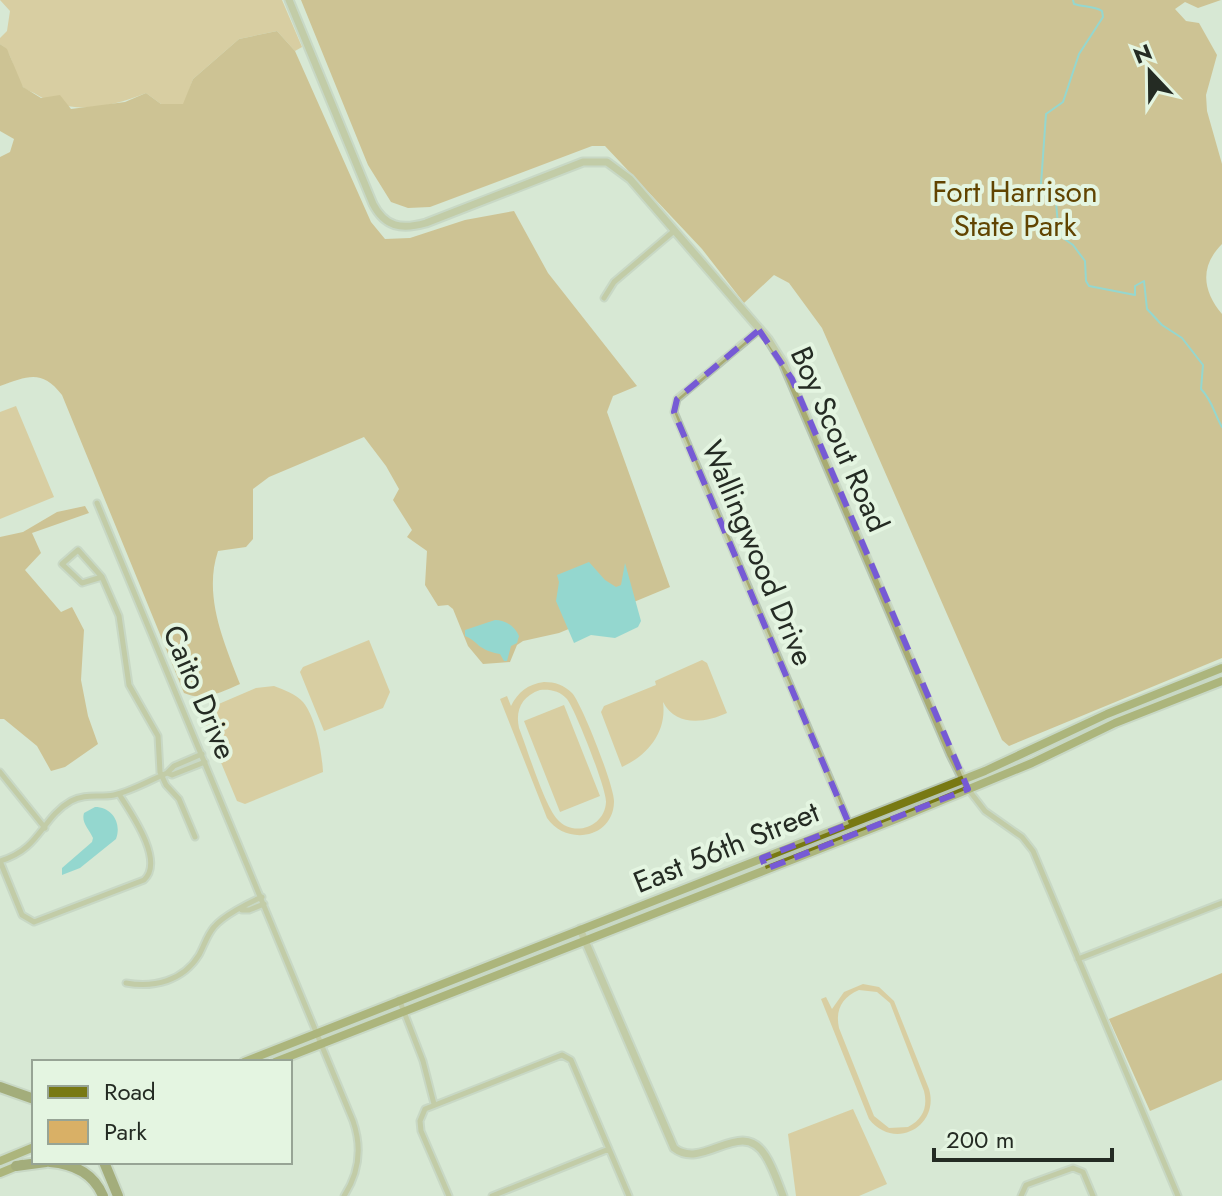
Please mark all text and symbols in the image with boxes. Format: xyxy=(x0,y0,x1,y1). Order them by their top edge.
north arrow xyxy=(1110,32,1190,112)
text: N xyxy=(1128,35,1157,72)
park label: Fort Harrison State Park xyxy=(932,170,1098,247)
street label: Boy Scout Road xyxy=(780,339,900,539)
street label: Wallingwood Drive xyxy=(691,434,825,672)
street label: Caito Drive xyxy=(152,618,248,766)
street label: East 56th Street xyxy=(627,790,826,904)
legend xyxy=(32,1060,292,1164)
text: Road xyxy=(104,1074,156,1109)
scale bar xyxy=(934,1112,1112,1162)
text: Park xyxy=(104,1114,147,1149)
text: 200 m xyxy=(946,1122,1014,1157)

